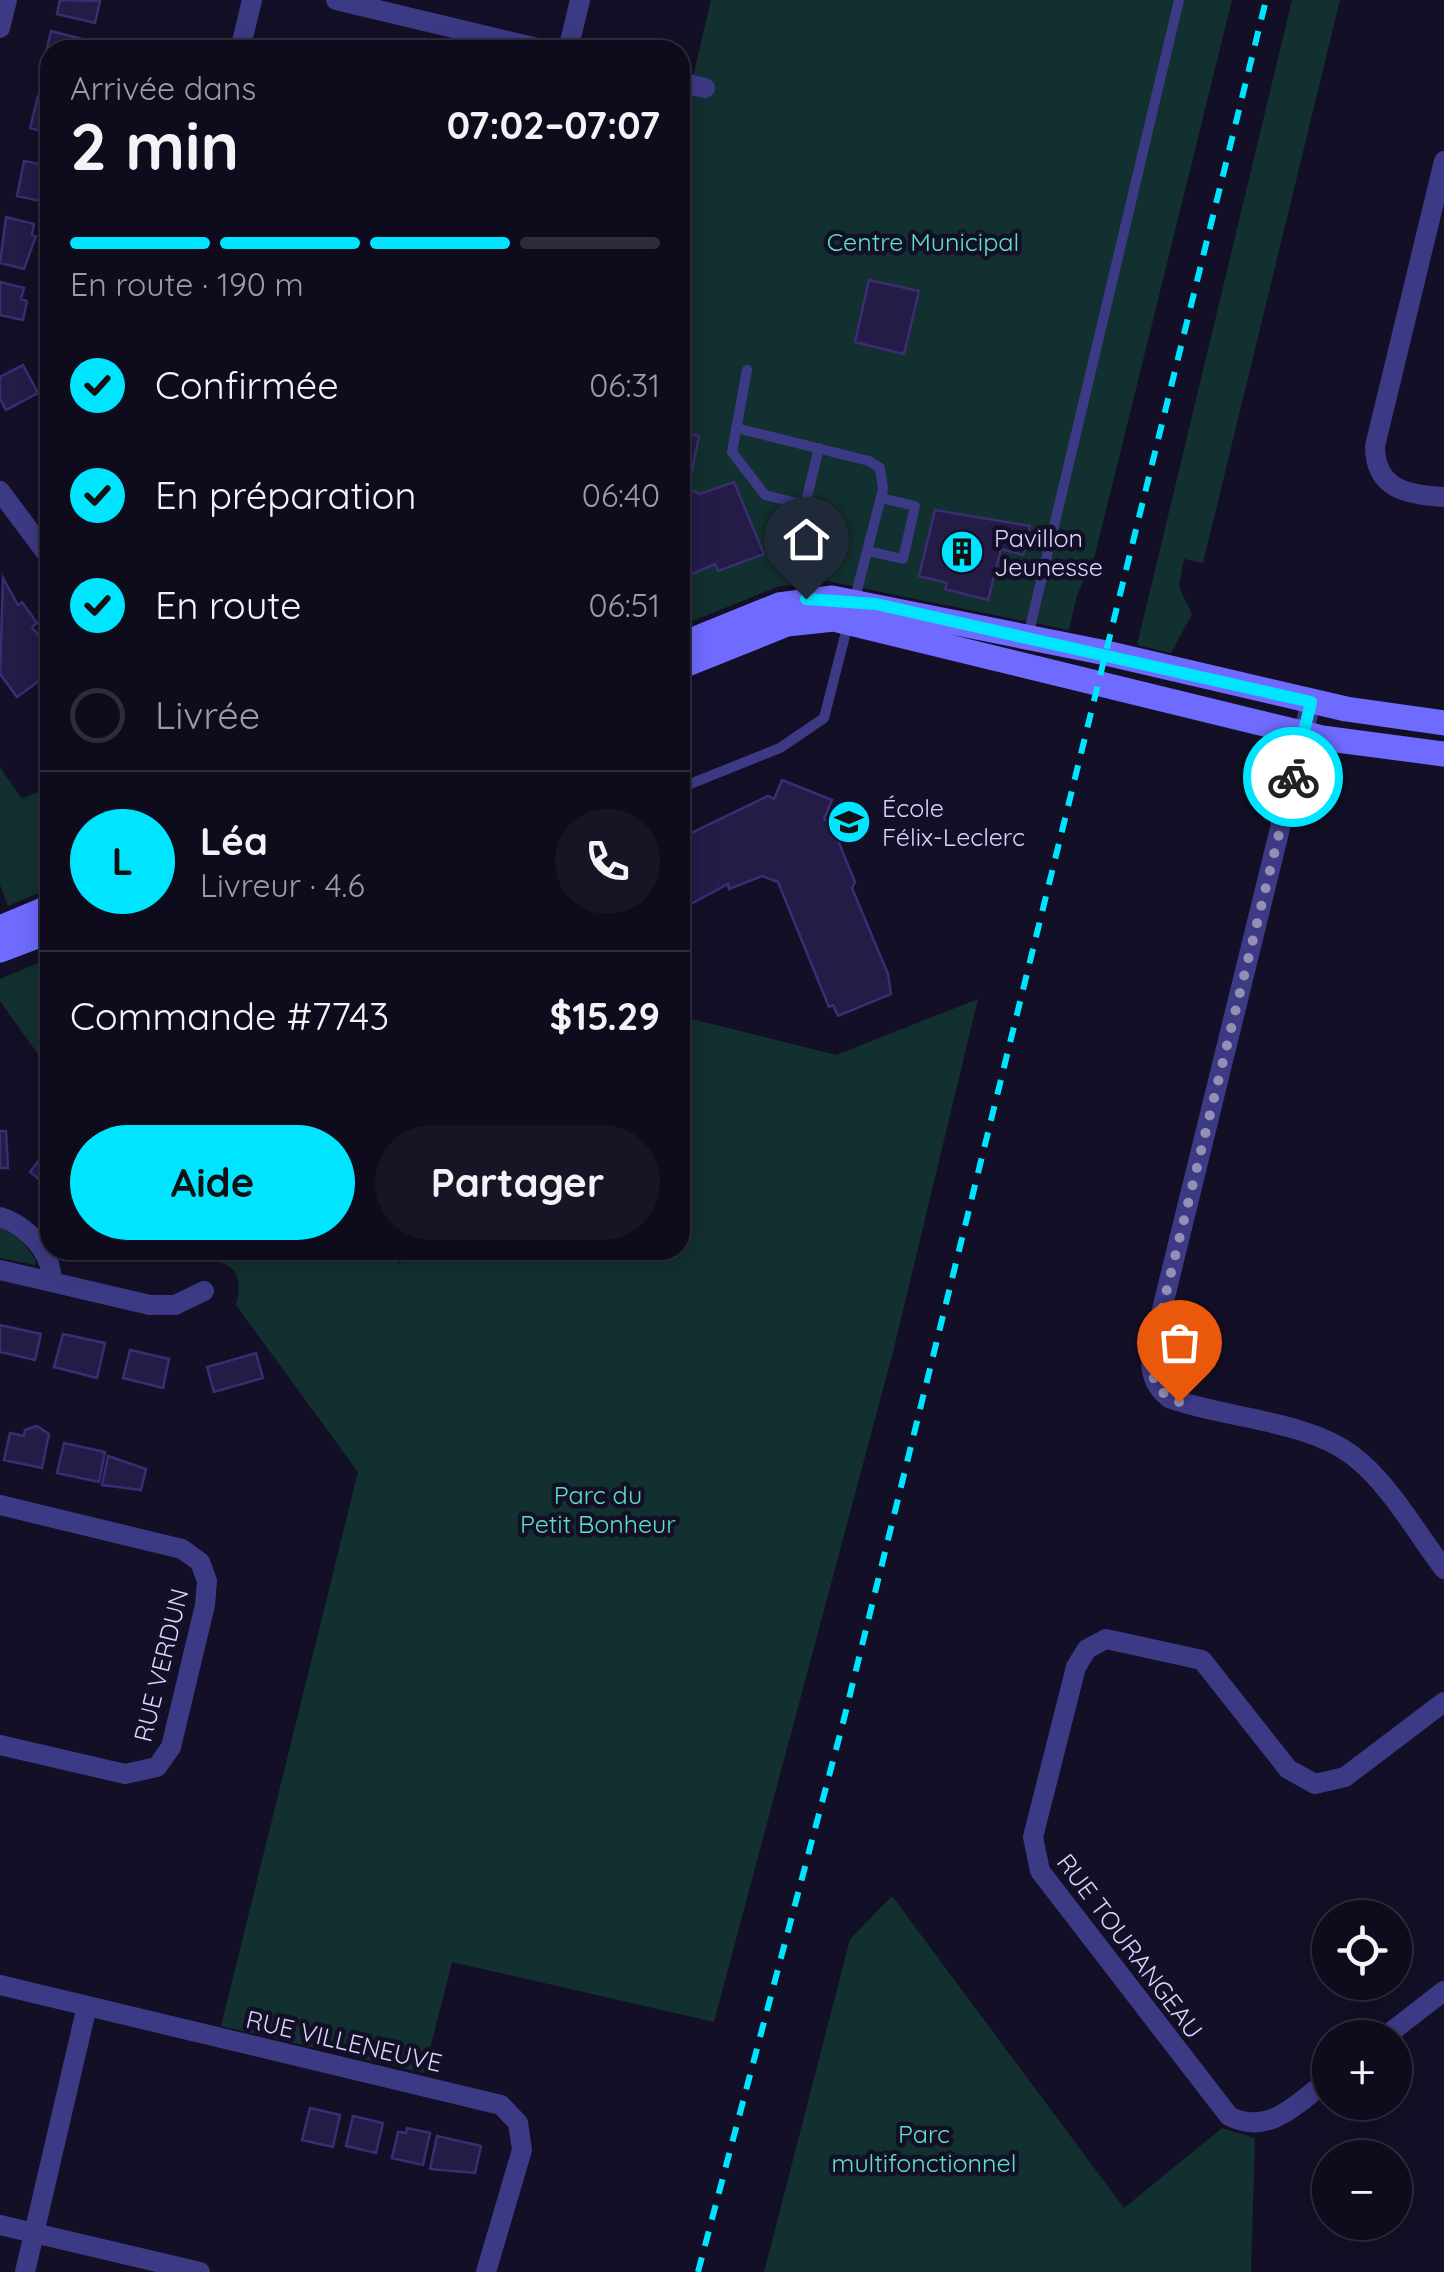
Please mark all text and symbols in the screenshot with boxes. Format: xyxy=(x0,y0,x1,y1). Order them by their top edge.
text: Arrivée dans xyxy=(70,68,256,108)
text: 07:02–07:07 xyxy=(447,101,660,149)
text: 2 min xyxy=(70,105,239,186)
park label: Centre Municipal xyxy=(827,226,1019,257)
text: En route · 190 m xyxy=(70,264,304,304)
icon: check xyxy=(70,358,125,413)
text: Confirmée xyxy=(155,361,339,409)
text: 06:31 xyxy=(589,365,660,405)
icon: check xyxy=(70,468,125,523)
text: En préparation xyxy=(155,471,416,519)
text: 06:40 xyxy=(582,475,660,515)
pin xyxy=(764,497,849,600)
icon: home xyxy=(779,512,834,567)
place label: Pavillon Jeunesse xyxy=(994,522,1103,582)
building icon: Pavillon Jeunesse xyxy=(939,529,985,575)
icon: check xyxy=(70,578,125,633)
text: En route xyxy=(155,581,301,629)
text: 06:51 xyxy=(588,585,660,625)
text: Livrée xyxy=(155,691,260,739)
courier xyxy=(1243,727,1343,827)
icon: bike xyxy=(1266,750,1321,805)
place label: École Félix-Leclerc xyxy=(882,792,1025,852)
school or university icon: École Félix-Leclerc xyxy=(826,799,872,845)
button: phone xyxy=(555,809,660,914)
text: Léa xyxy=(200,817,268,865)
text: L xyxy=(112,837,133,885)
text: Livreur · 4.6 xyxy=(200,865,365,905)
text: Commande #7743 xyxy=(70,992,389,1040)
text: $15.29 xyxy=(549,992,660,1040)
button: Aide xyxy=(70,1125,355,1240)
button: Partager xyxy=(375,1125,660,1240)
pin xyxy=(1137,1300,1222,1403)
icon: bag xyxy=(1152,1315,1207,1370)
park label: Parc du Petit Bonheur xyxy=(520,1479,676,1539)
street label: RUE VERDUN xyxy=(126,1585,195,1745)
street label: RUE TOURANGEAU xyxy=(1051,1847,1210,2044)
map controls xyxy=(1312,1900,1412,2240)
button: locate xyxy=(1312,1900,1412,2000)
street label: RUE VILLENEUVE xyxy=(243,2003,445,2078)
button: + xyxy=(1312,2020,1412,2120)
park label: Parc multifonctionnel xyxy=(832,2118,1016,2178)
button: − xyxy=(1312,2140,1412,2240)

